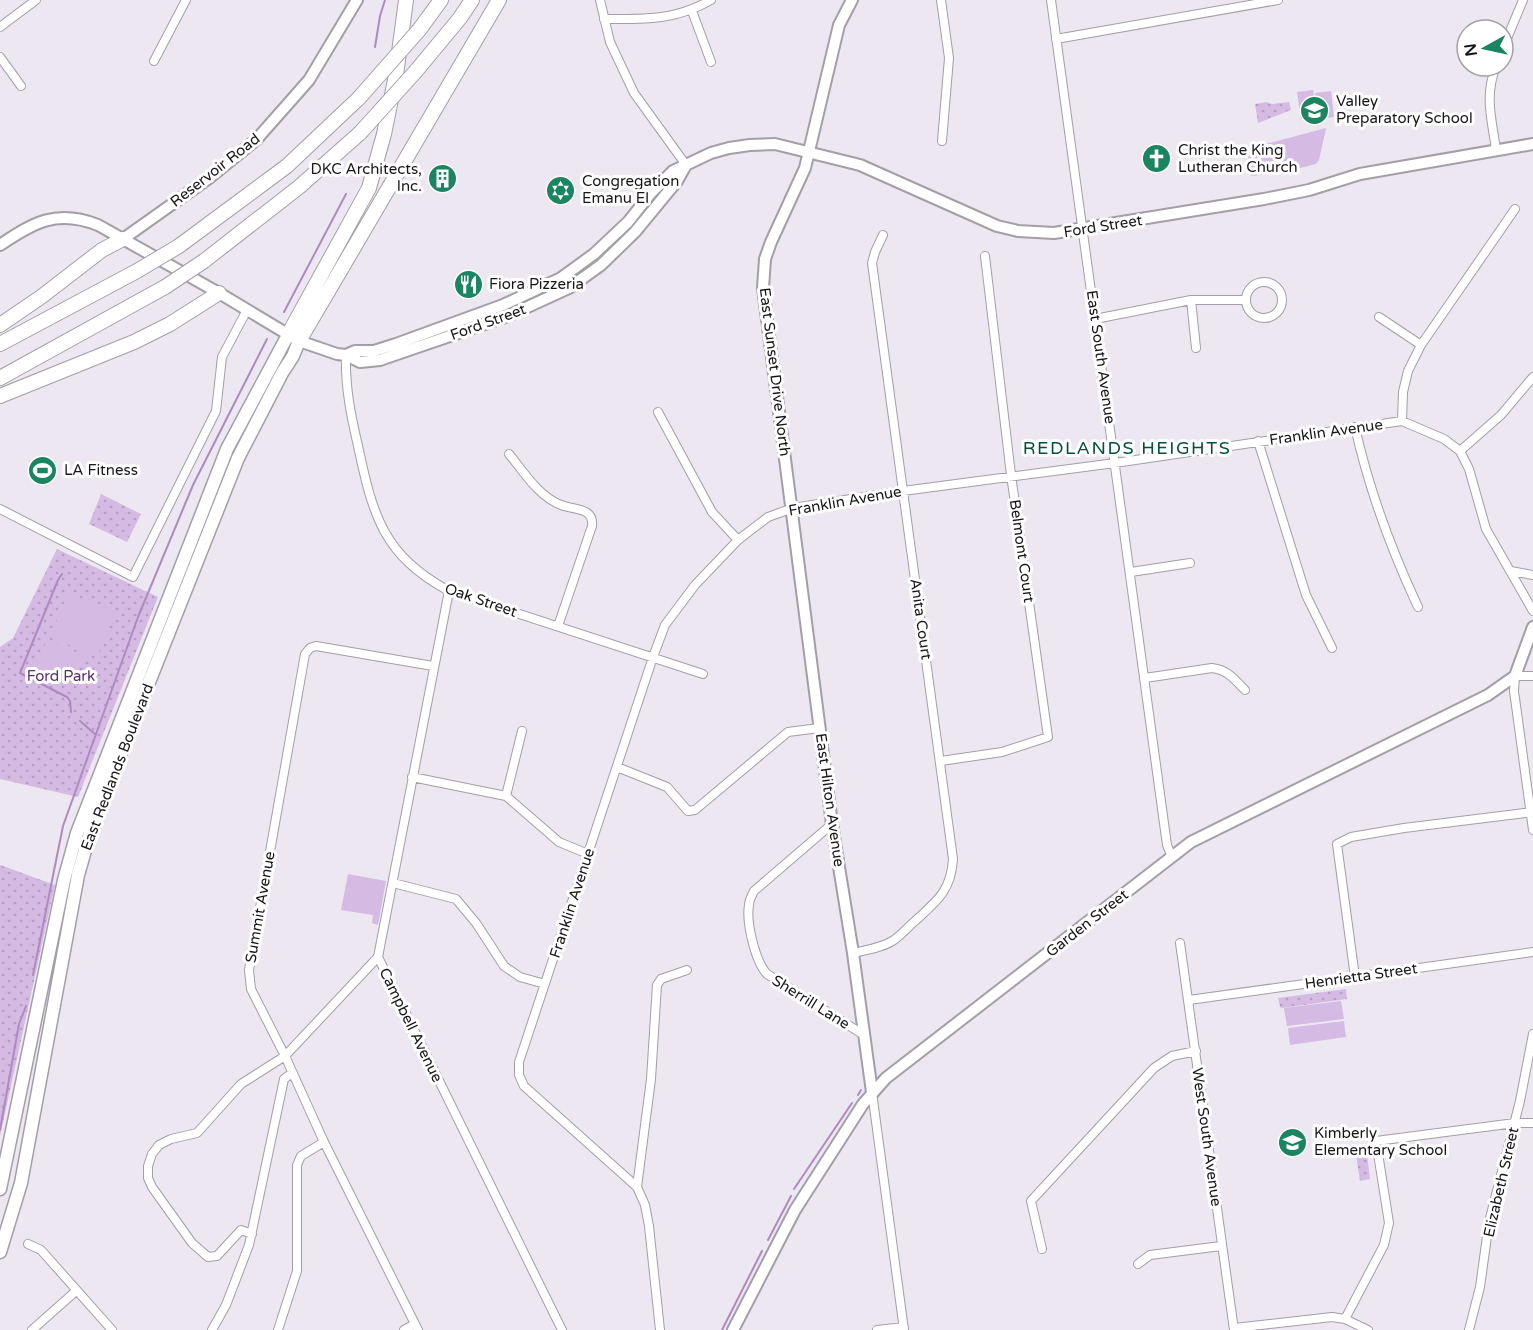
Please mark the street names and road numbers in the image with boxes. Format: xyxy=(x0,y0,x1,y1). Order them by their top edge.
street label: Reservoir Road xyxy=(167,129,263,211)
street label: Ford Street xyxy=(1062,211,1144,241)
street label: East Sunset Drive North xyxy=(756,287,794,457)
street label: East South Avenue xyxy=(1083,289,1119,425)
street label: Ford Street xyxy=(448,300,529,344)
street label: Franklin Avenue xyxy=(1268,415,1384,449)
street label: Franklin Avenue xyxy=(787,482,903,520)
street label: Belmont Court xyxy=(1006,498,1038,604)
street label: Anita Court xyxy=(906,577,936,661)
street label: Oak Street xyxy=(442,579,520,621)
street label: East Redlands Boulevard xyxy=(77,681,157,853)
street label: East Hilton Avenue xyxy=(812,732,848,868)
street label: Franklin Avenue xyxy=(546,846,598,960)
street label: Summit Avenue xyxy=(241,850,279,964)
street label: Garden Street xyxy=(1042,885,1132,961)
street label: Henrietta Street xyxy=(1304,959,1419,993)
street label: Campbell Avenue xyxy=(375,965,447,1085)
street label: Sherrill Lane xyxy=(769,971,853,1033)
street label: West South Avenue xyxy=(1188,1067,1226,1207)
street label: Elizabeth Street xyxy=(1480,1125,1522,1239)

